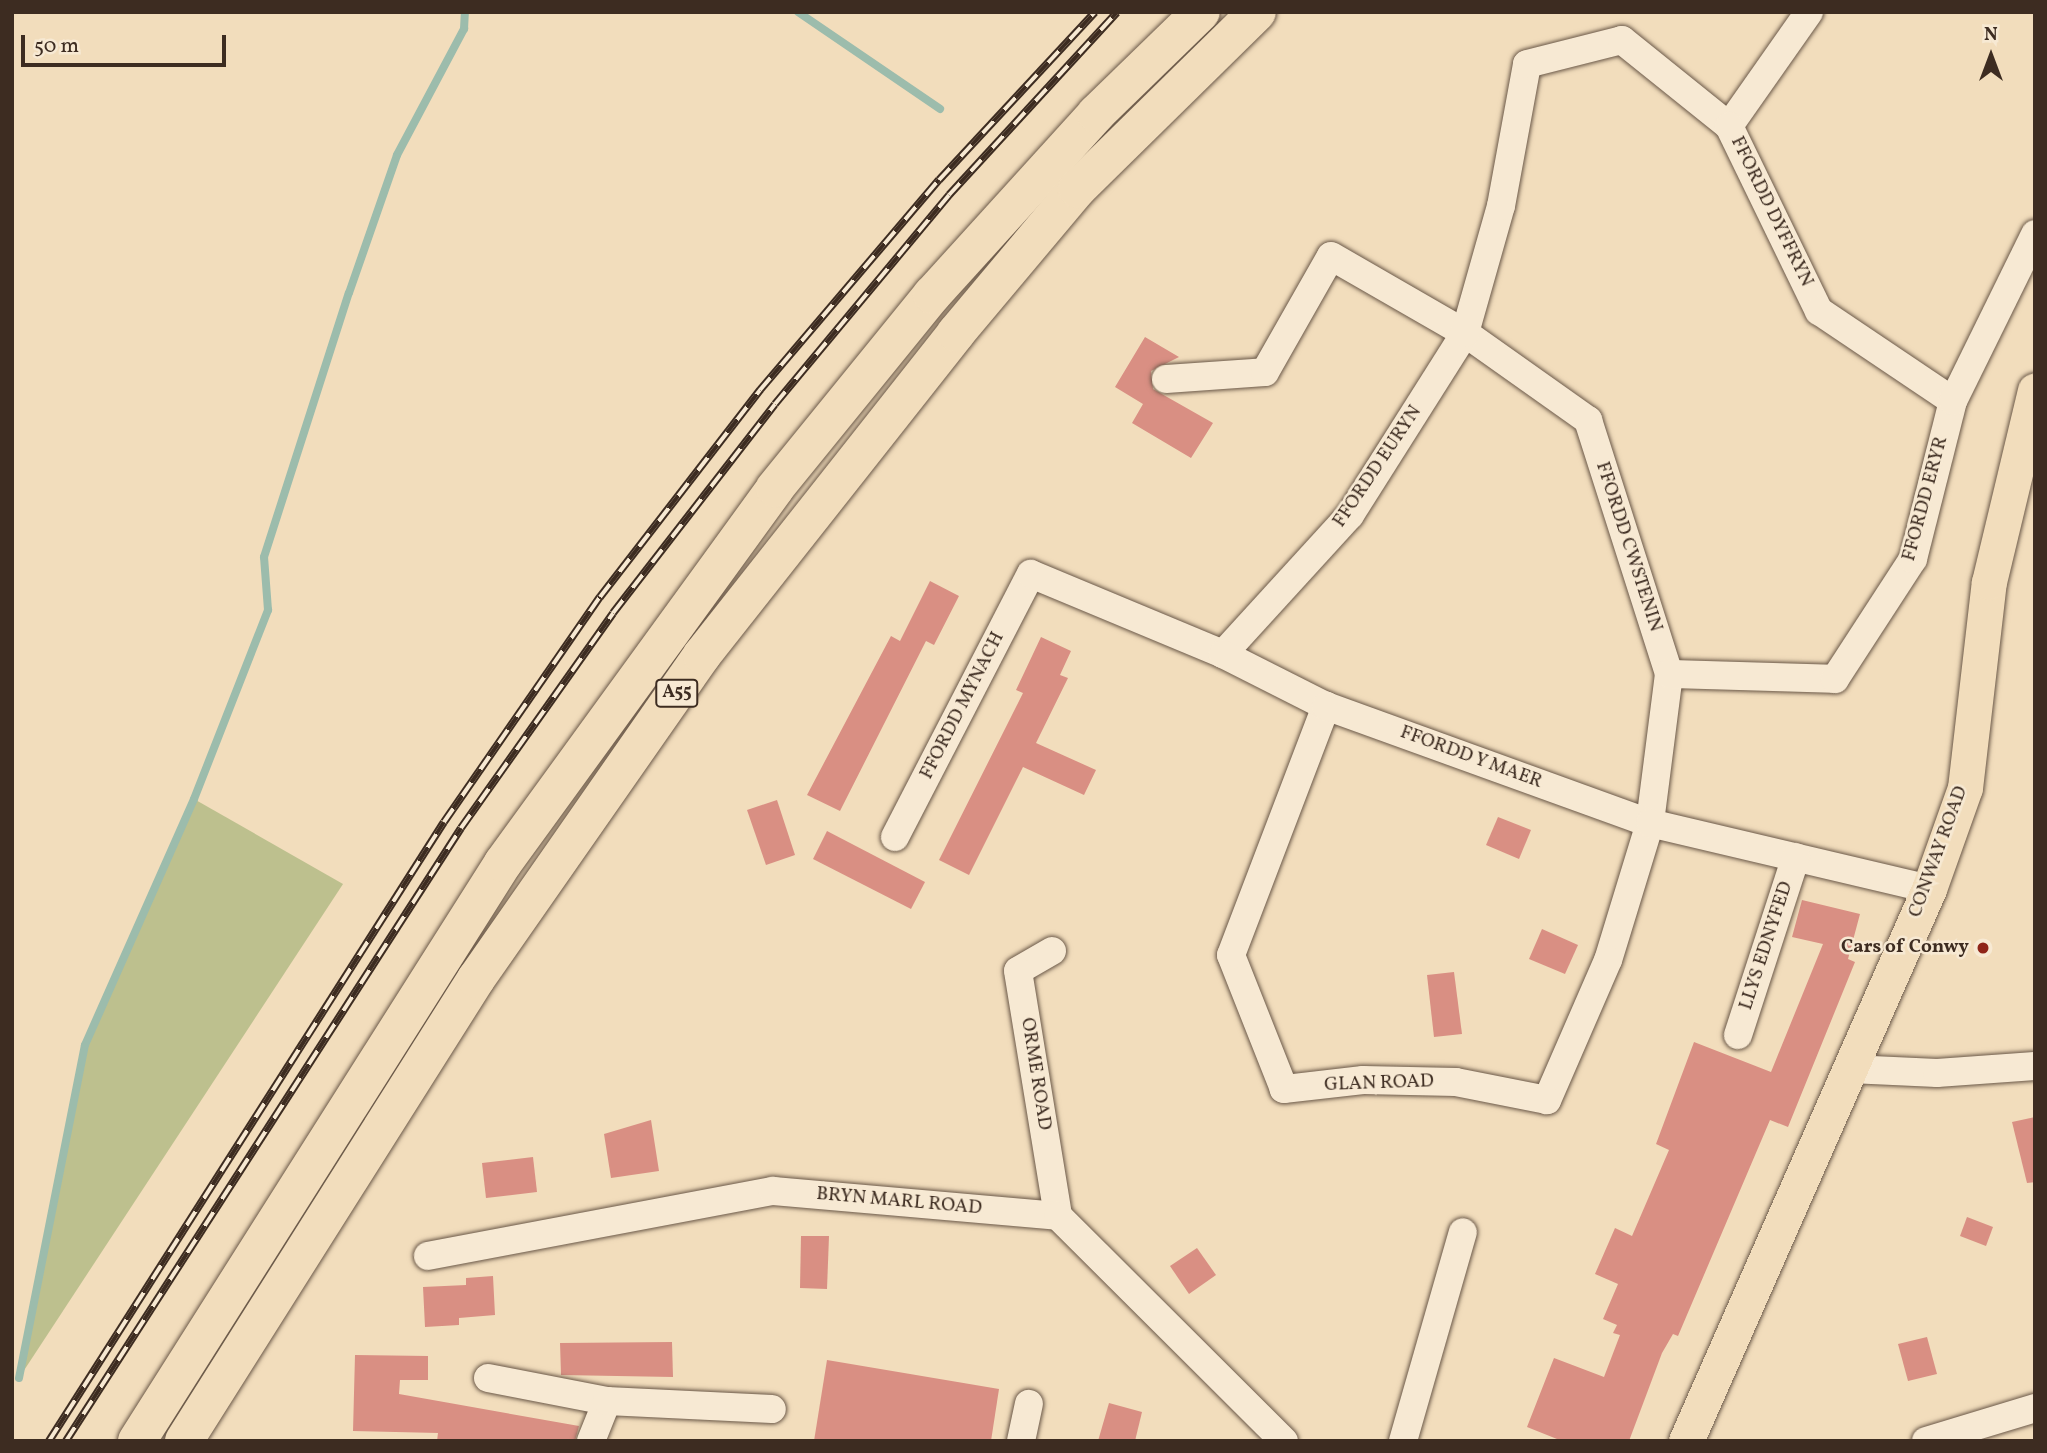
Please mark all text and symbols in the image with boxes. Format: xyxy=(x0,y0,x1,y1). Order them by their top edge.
scale bar xyxy=(24,21,229,65)
north arrow xyxy=(1956,21,2026,91)
text: N xyxy=(1984,22,1998,48)
text: 50 m xyxy=(34,32,79,61)
street label: FFORDD DYFFRYN xyxy=(1725,133,1817,291)
street label: FFORDD EURYN xyxy=(1329,402,1427,532)
street label: FFORDD ERYR xyxy=(1898,434,1954,564)
street label: FFORDD CWSTENIN xyxy=(1590,459,1666,635)
street label: FFORDD MYNACH xyxy=(916,629,1010,783)
road number: A55 xyxy=(654,678,700,708)
street label: FFORDD Y MAER xyxy=(1396,721,1546,795)
street label: CONWAY ROAD xyxy=(1905,783,1973,921)
street label: LLYS EDNYFED xyxy=(1735,879,1799,1013)
place label: Cars of Conwy xyxy=(1842,937,1969,959)
marker: Cars of Conwy xyxy=(1975,940,1991,956)
street label: ORME ROAD xyxy=(1015,1016,1055,1132)
street label: GLAN ROAD xyxy=(1324,1071,1434,1097)
street label: BRYN MARL ROAD xyxy=(815,1183,983,1221)

